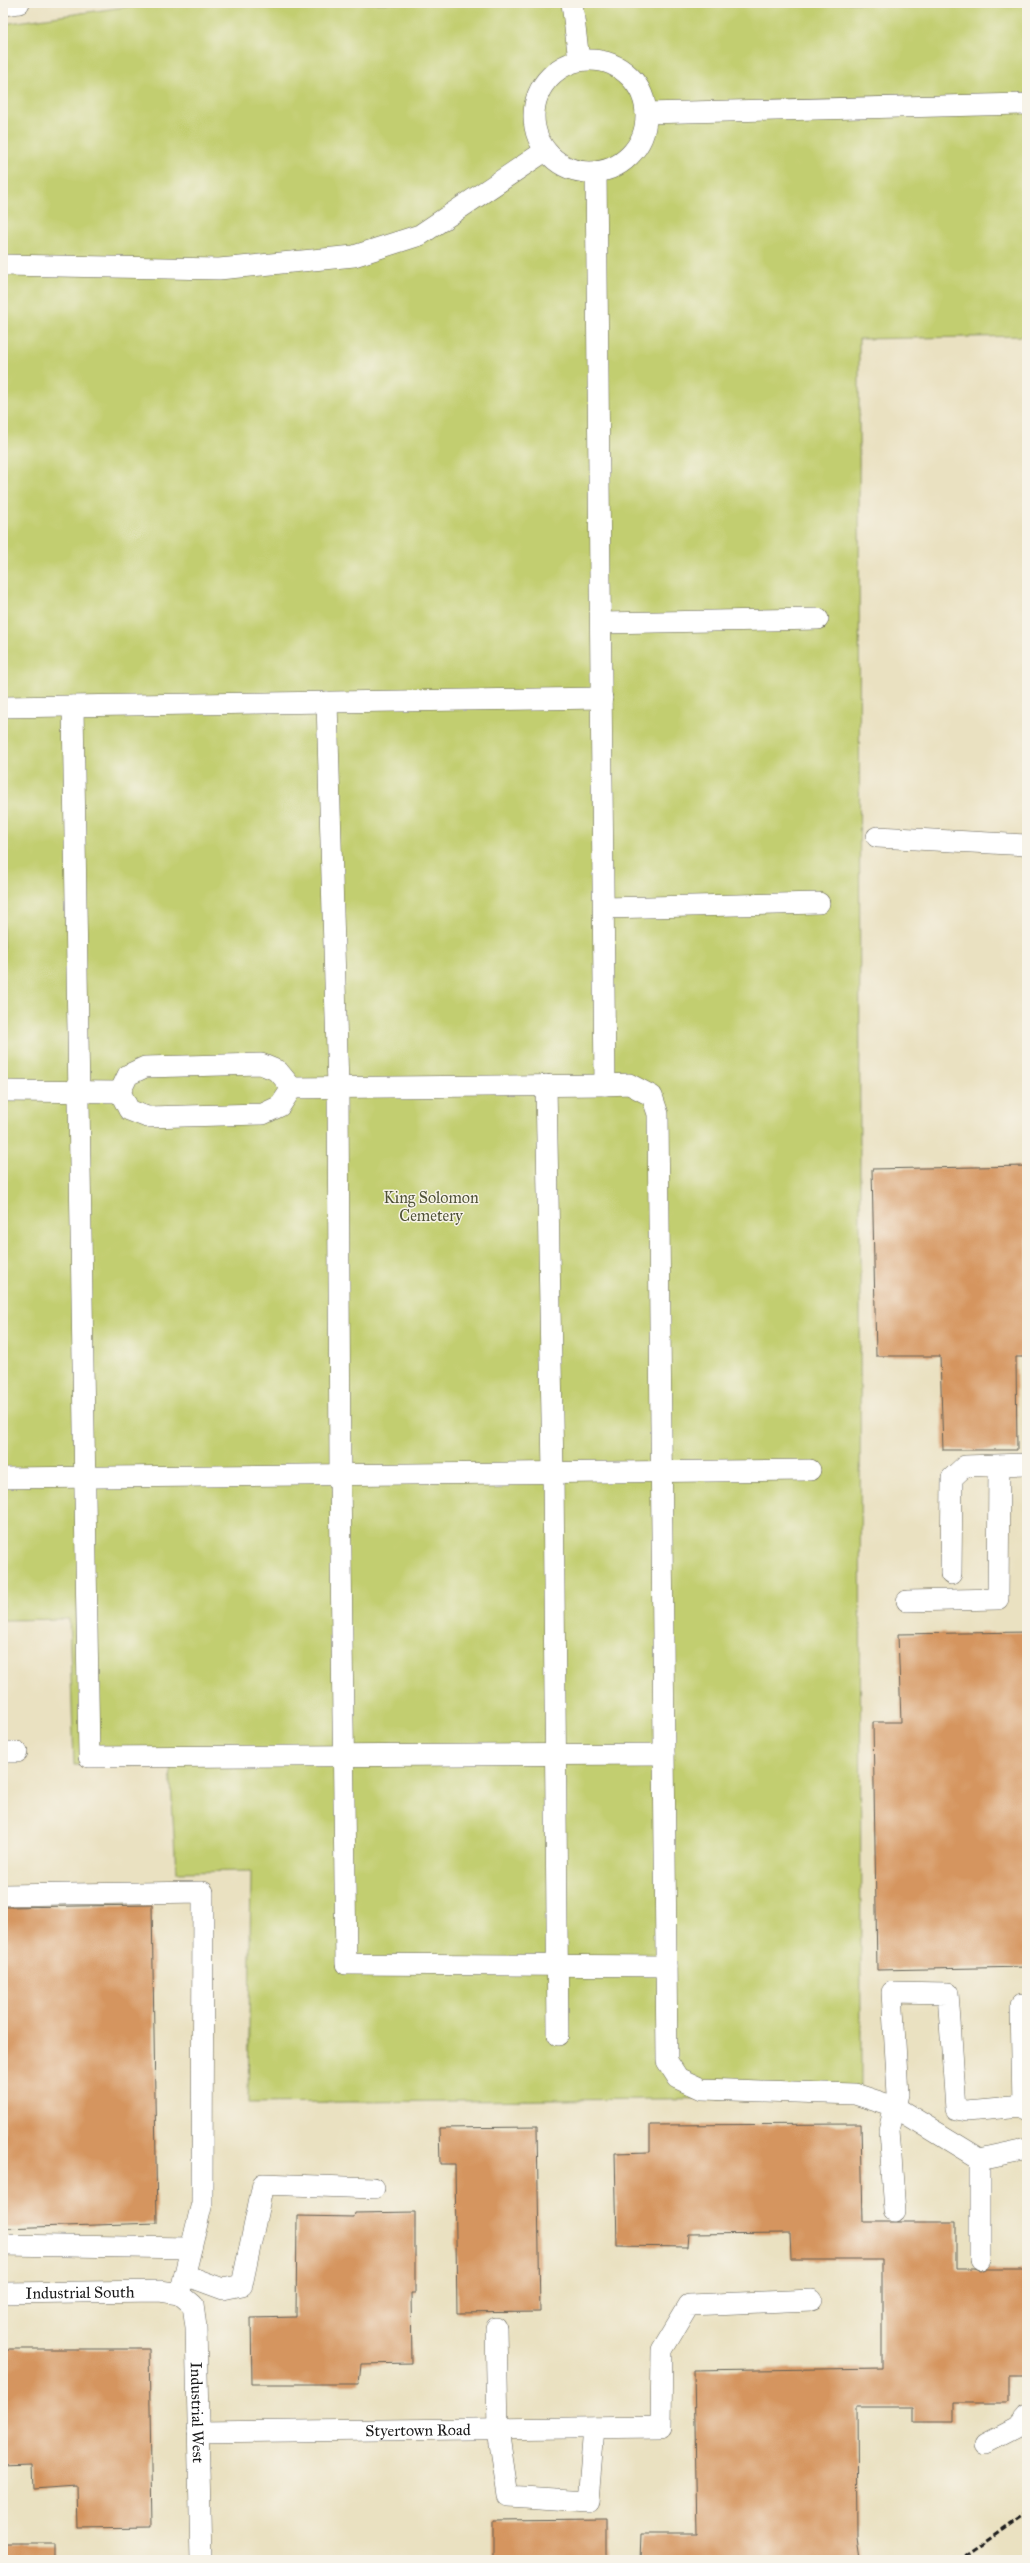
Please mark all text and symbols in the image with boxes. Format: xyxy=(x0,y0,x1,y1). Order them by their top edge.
park label: King Solomon Cemetery xyxy=(383,1188,479,1225)
street label: Industrial South xyxy=(25,2282,135,2303)
street label: Industrial West xyxy=(187,2362,208,2464)
street label: Styertown Road xyxy=(365,2420,471,2440)

